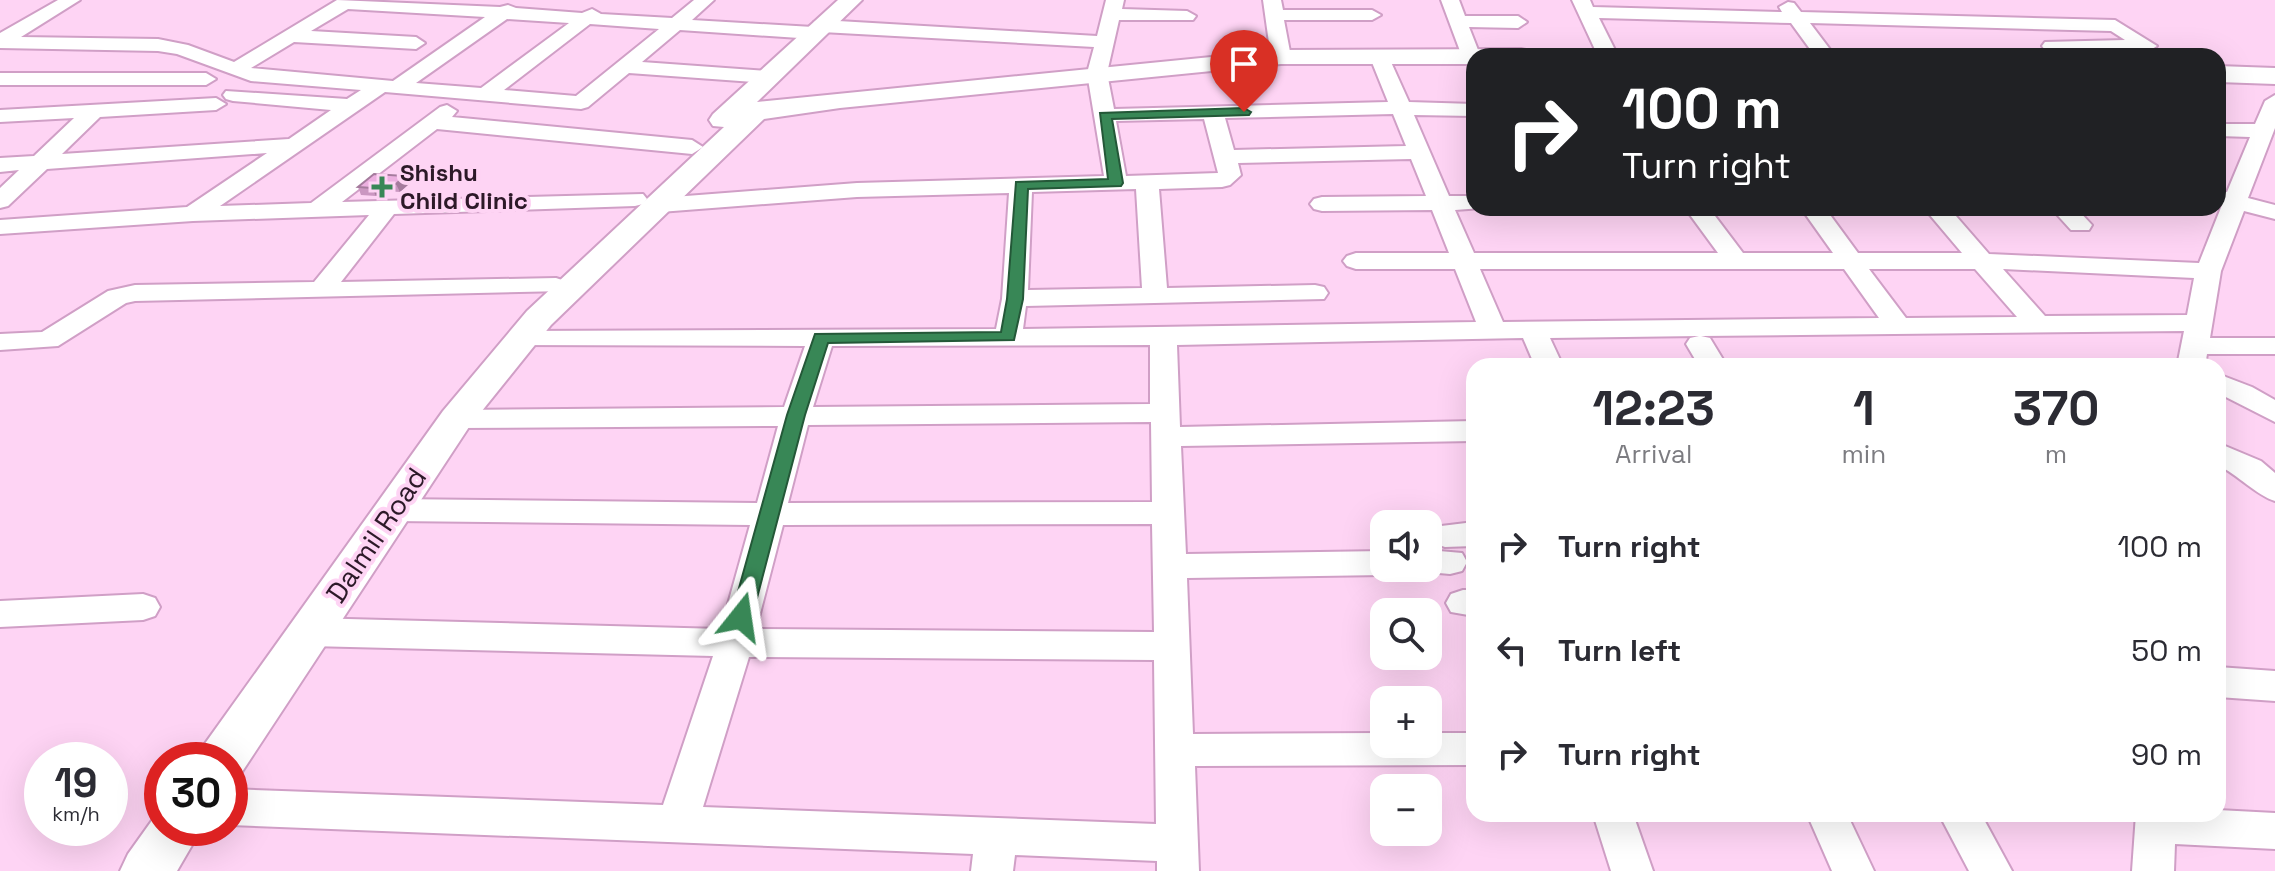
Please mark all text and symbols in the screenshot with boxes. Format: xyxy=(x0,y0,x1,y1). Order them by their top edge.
pin xyxy=(1210,30,1278,112)
icon: arrive xyxy=(1222,42,1266,86)
text: 100 m xyxy=(1622,73,1782,144)
icon: right xyxy=(1490,80,1594,184)
text: Turn right xyxy=(1622,143,1791,189)
place label: Shishu Child Clinic xyxy=(400,157,528,216)
marker: Shishu Child Clinic xyxy=(371,176,393,198)
text: 12:23 xyxy=(1593,378,1715,439)
text: 1 xyxy=(1853,378,1875,439)
text: 370 xyxy=(2013,378,2099,439)
text: Arrival xyxy=(1615,437,1692,471)
text: min xyxy=(1841,437,1886,471)
text: m xyxy=(2045,437,2067,471)
street label: Dalmil Road xyxy=(318,461,434,609)
map controls xyxy=(1370,510,1442,846)
button: sound xyxy=(1370,510,1442,582)
icon: right xyxy=(1490,524,1534,568)
text: Turn right xyxy=(1558,527,1701,566)
text: 100 m xyxy=(2117,527,2202,566)
position arrow xyxy=(699,575,783,659)
button: search xyxy=(1370,598,1442,670)
icon: left xyxy=(1490,628,1534,672)
text: Turn left xyxy=(1558,631,1681,670)
text: 50 m xyxy=(2131,631,2202,670)
button: + xyxy=(1370,686,1442,758)
icon: right xyxy=(1490,732,1534,776)
text: Turn right xyxy=(1558,735,1701,774)
text: 90 m xyxy=(2131,735,2202,774)
speed limit sign: 30 xyxy=(144,742,248,846)
text: 19 xyxy=(55,758,97,809)
button: − xyxy=(1370,774,1442,846)
text: km/h xyxy=(52,801,100,827)

